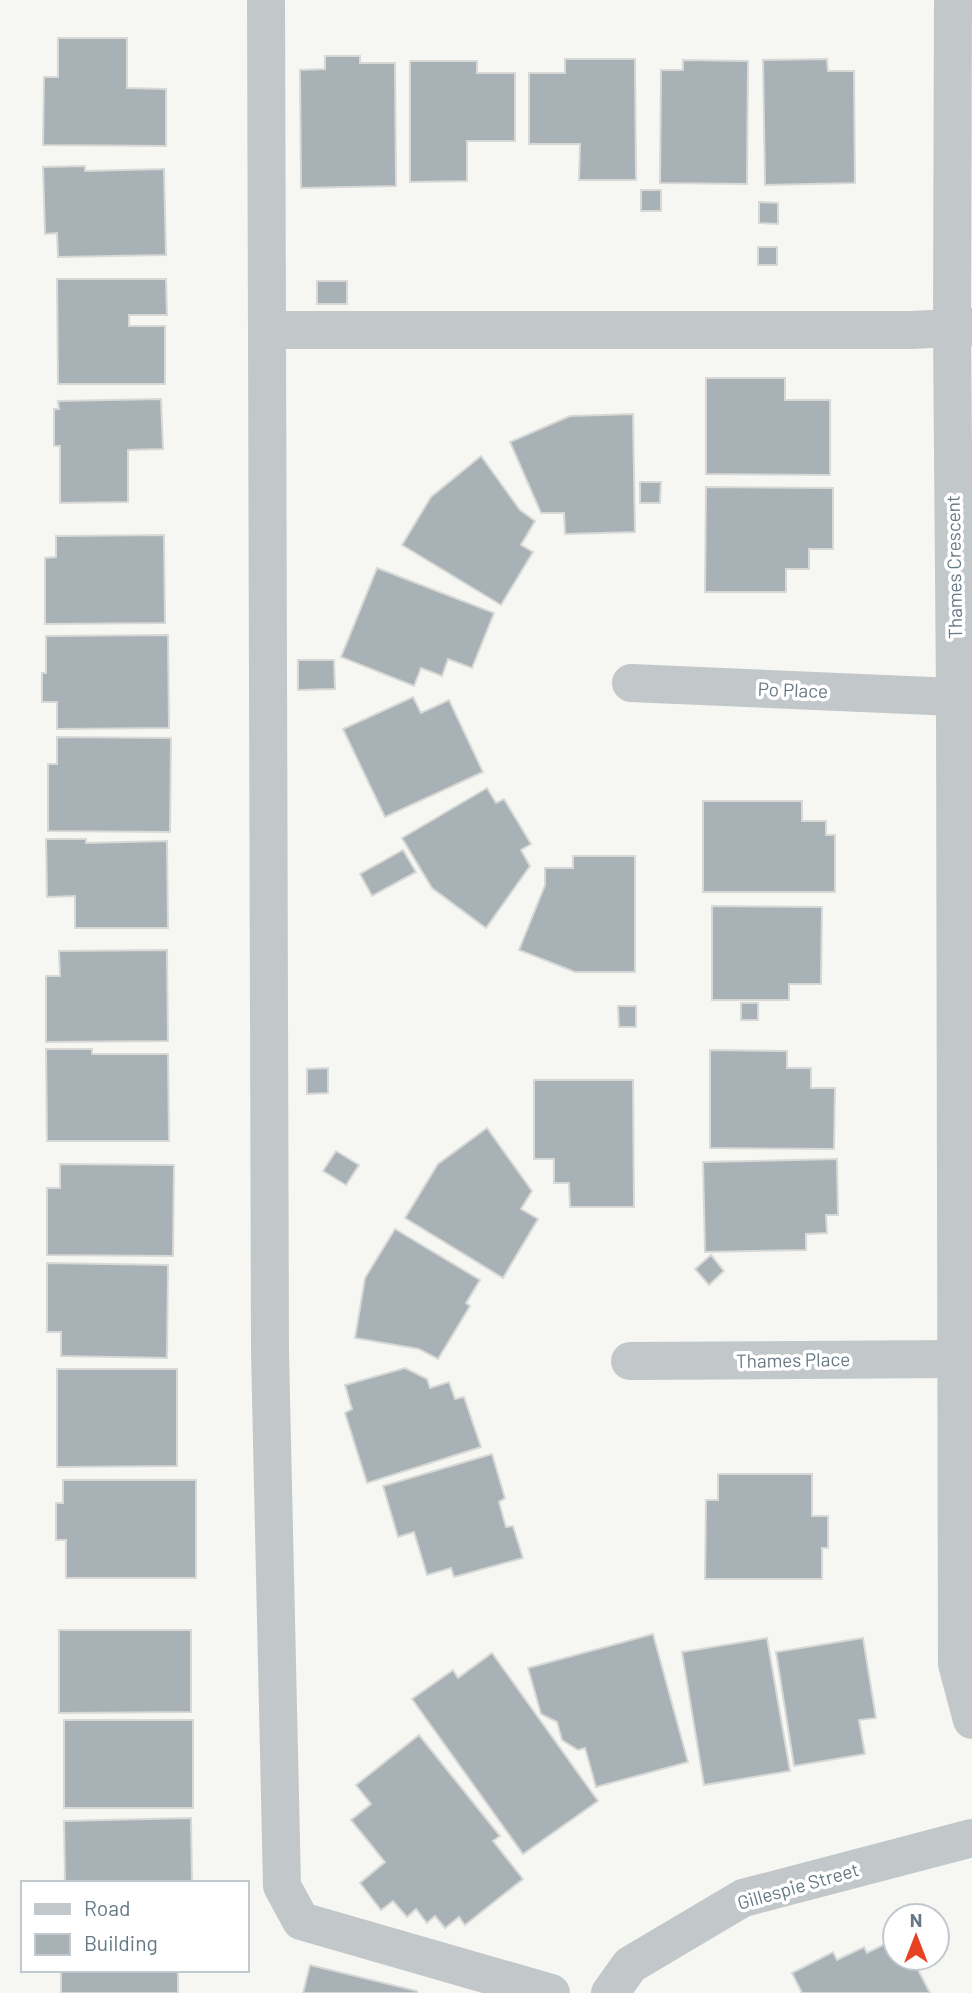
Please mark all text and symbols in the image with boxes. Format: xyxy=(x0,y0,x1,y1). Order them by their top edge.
street label: Thames Crescent xyxy=(941,495,966,639)
street label: Po Place xyxy=(757,677,829,702)
street label: Thames Place xyxy=(736,1347,850,1372)
street label: Gillespie Street xyxy=(734,1857,861,1914)
legend xyxy=(21,1881,248,1972)
text: Road xyxy=(84,1895,130,1920)
north arrow xyxy=(881,1902,951,1972)
text: N xyxy=(910,1908,922,1931)
text: Building xyxy=(84,1930,158,1955)

